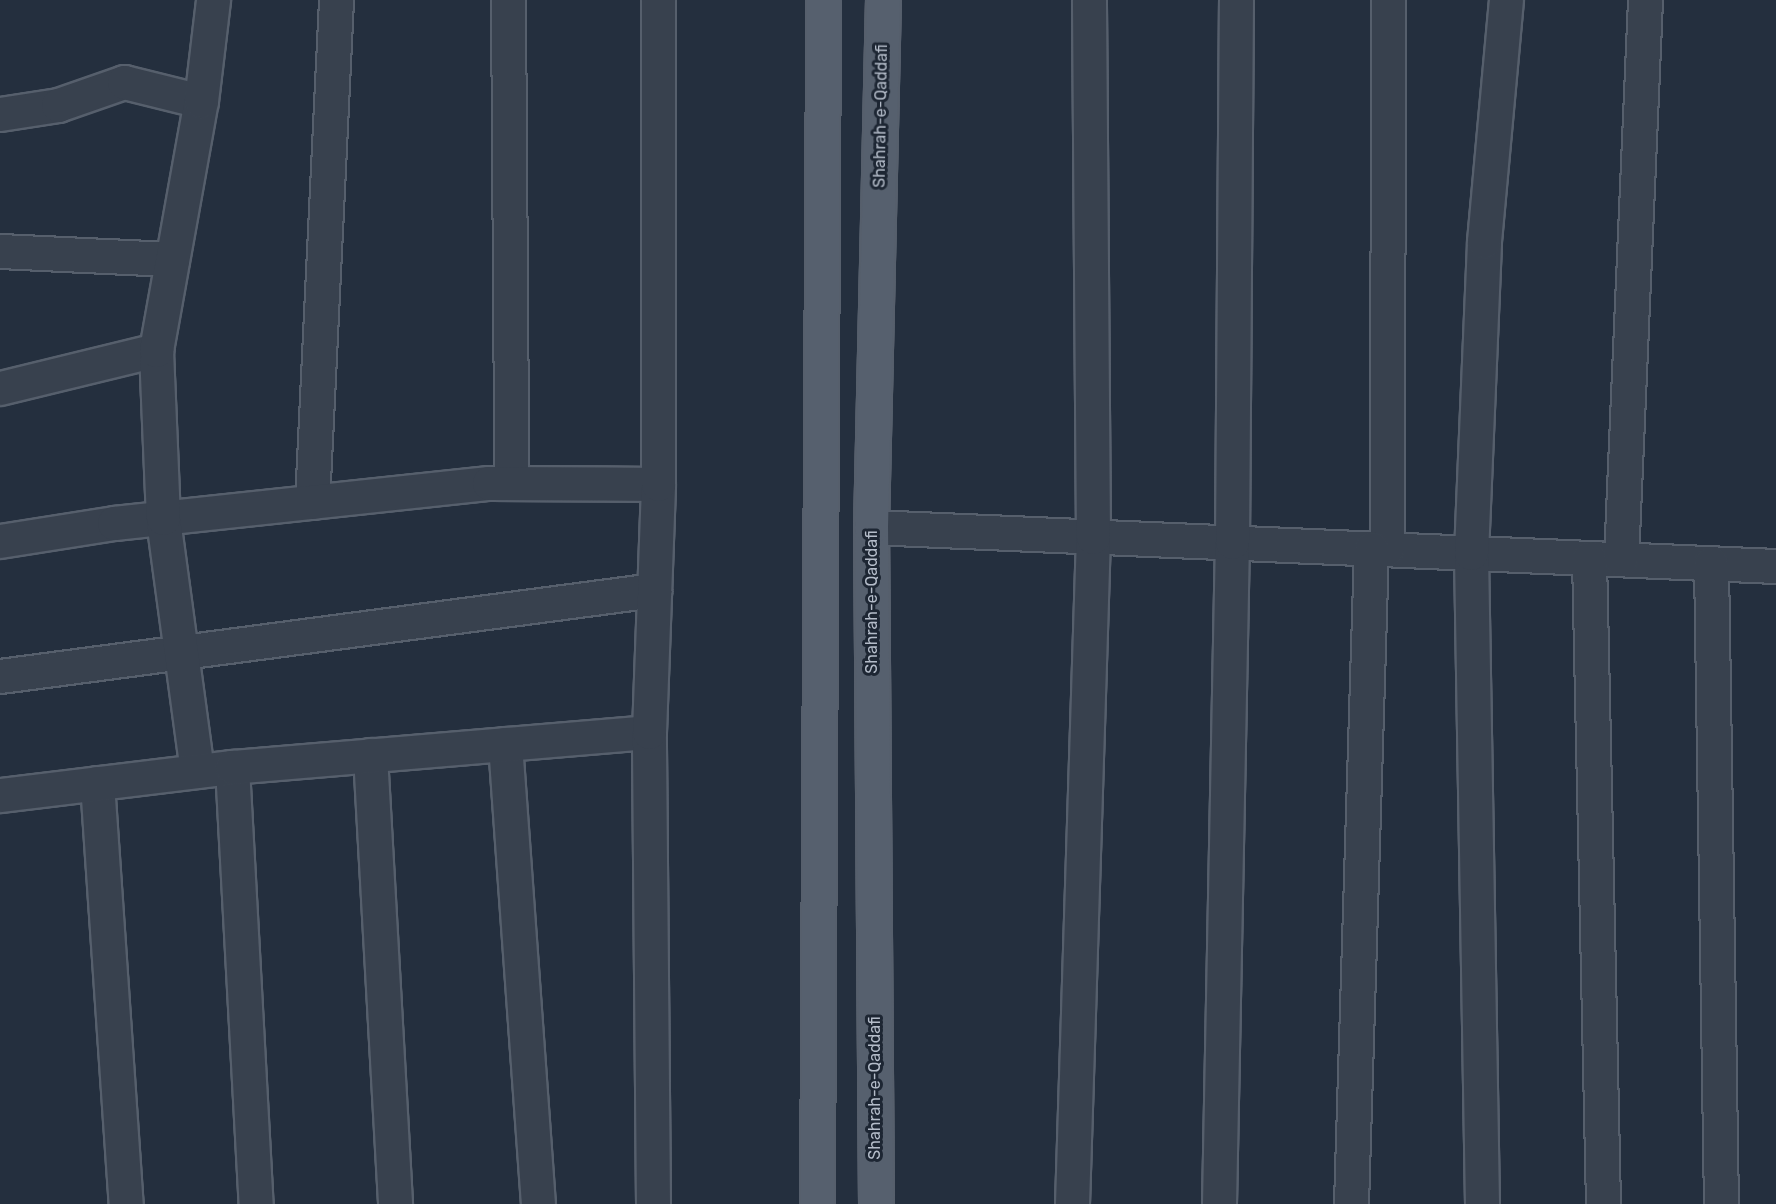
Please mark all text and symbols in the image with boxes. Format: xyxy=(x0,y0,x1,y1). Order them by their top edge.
street label: Shahrah-e-Qaddafi xyxy=(870,44,892,188)
street label: Shahrah-e-Qaddafi xyxy=(862,530,882,674)
street label: Shahrah-e-Qaddafi xyxy=(865,1016,885,1160)

